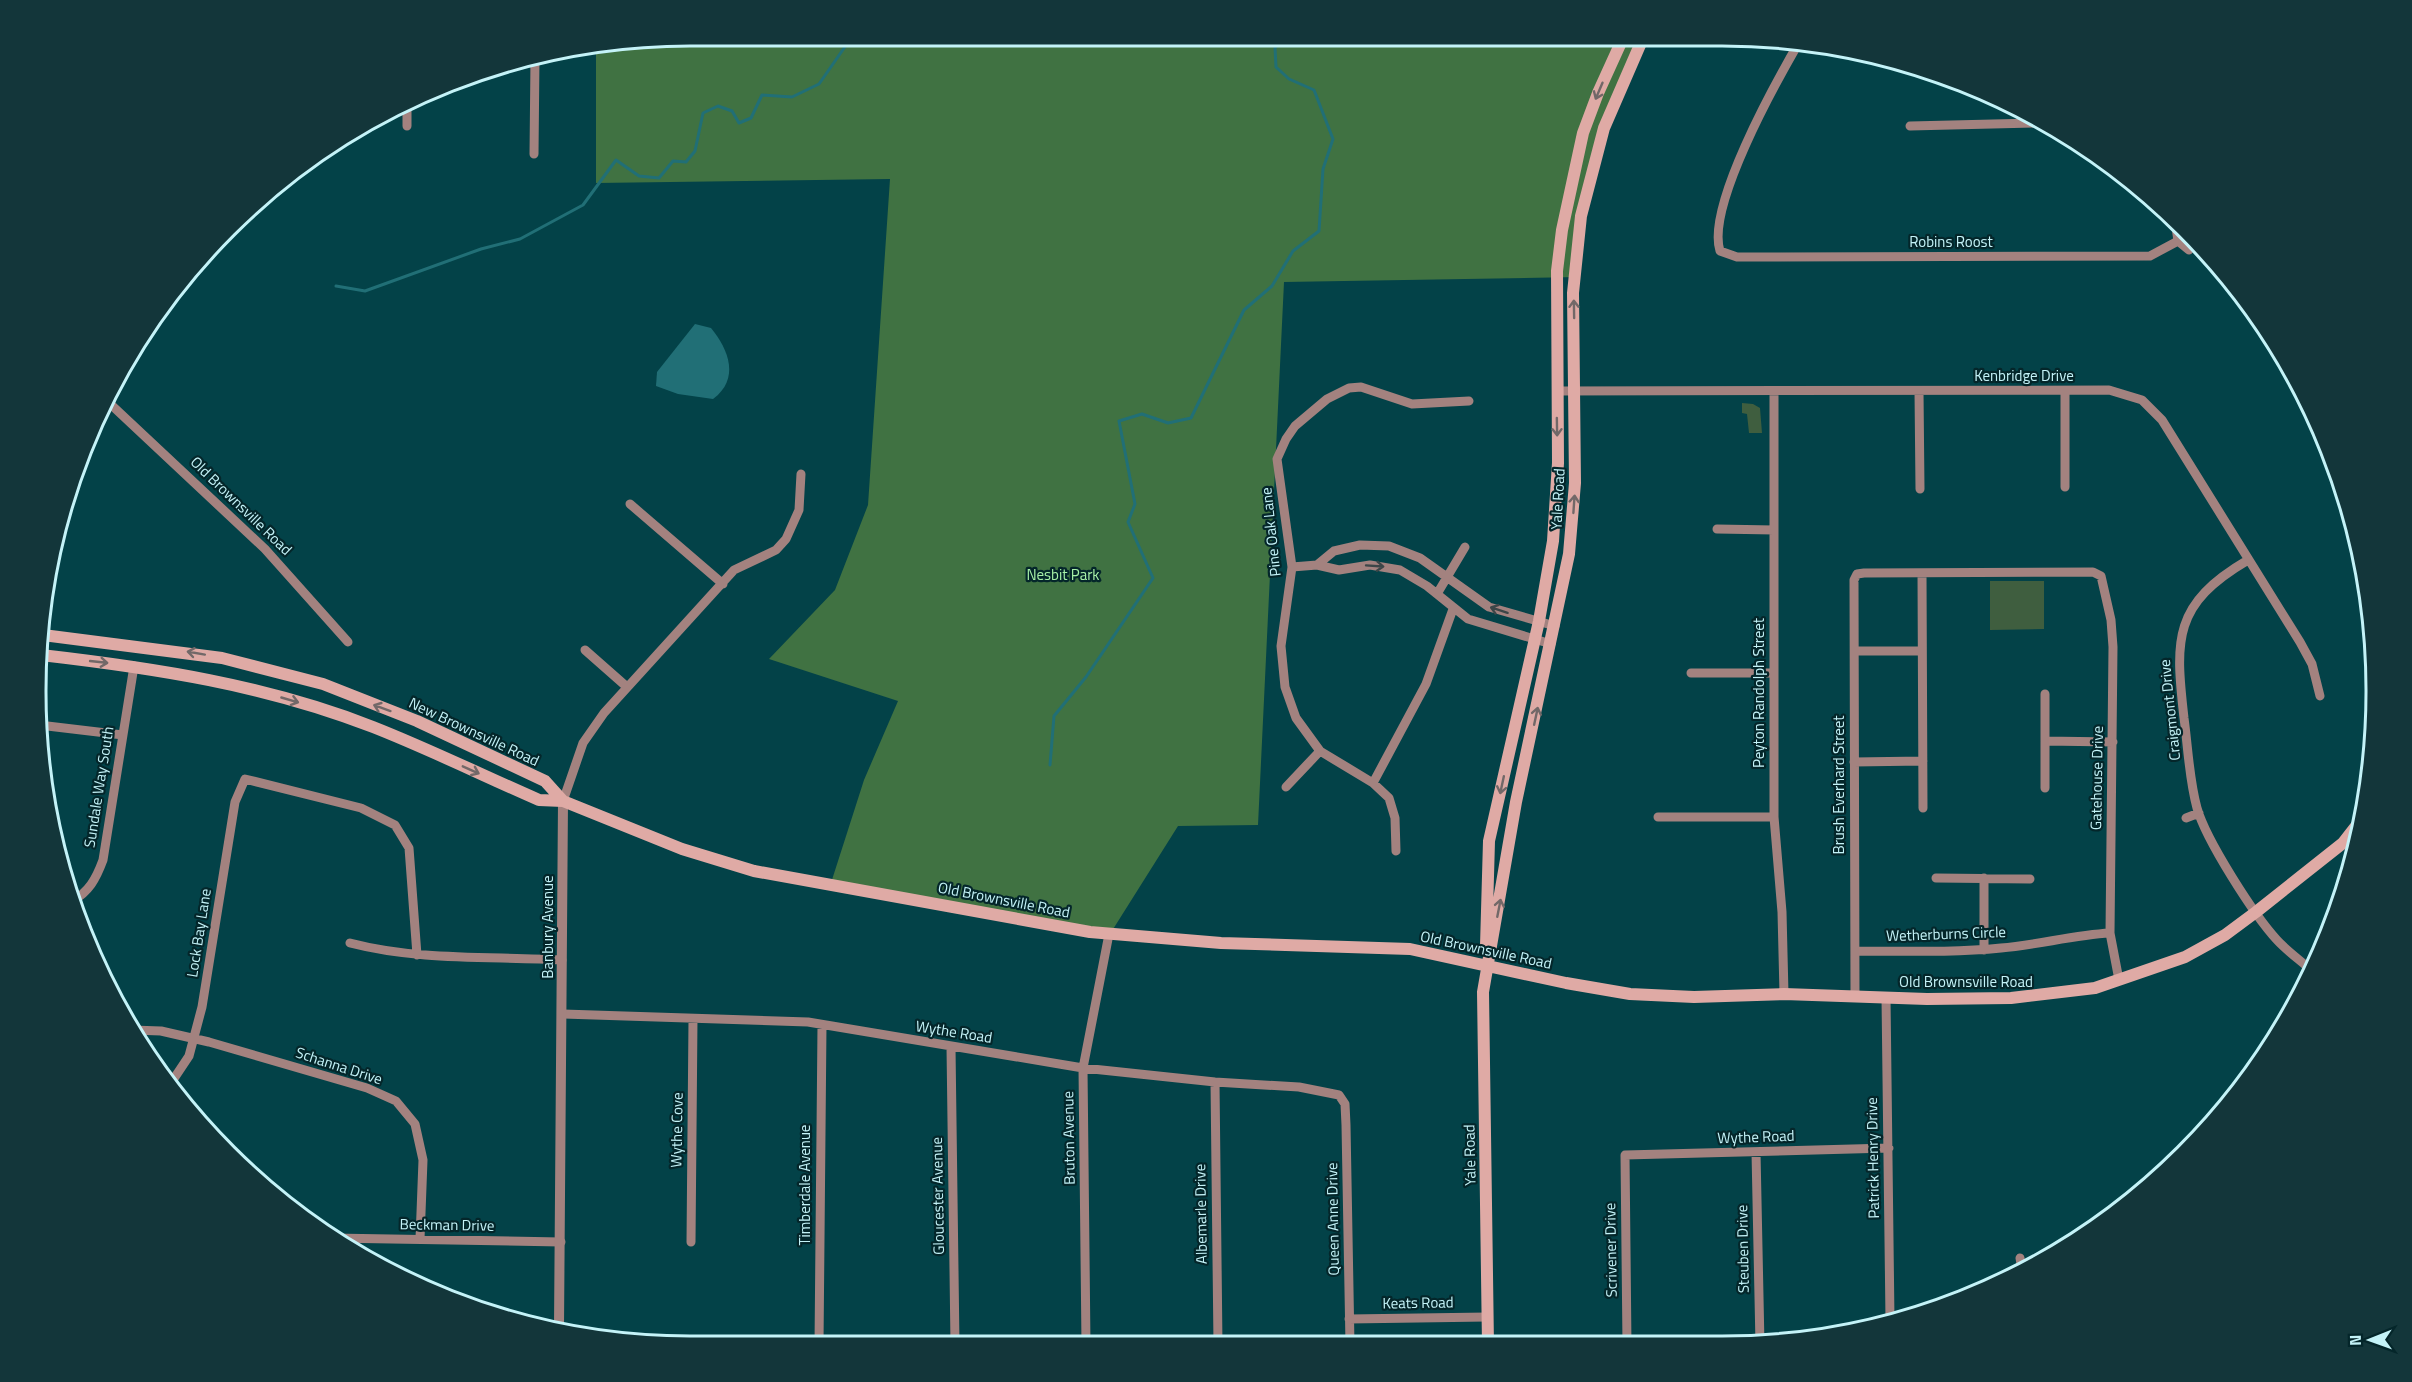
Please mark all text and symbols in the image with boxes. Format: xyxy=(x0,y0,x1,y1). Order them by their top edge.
one-way arrow xyxy=(1593,81,1604,100)
street label: Robins Roost xyxy=(1909,230,1994,253)
one-way arrow xyxy=(1568,299,1579,319)
street label: Kenbridge Drive xyxy=(1974,364,2074,387)
one-way arrow xyxy=(1551,417,1563,437)
street label: Old Brownsville Road xyxy=(185,451,297,560)
street label: Yale Road xyxy=(1544,468,1571,530)
street label: Pine Oak Lane xyxy=(1254,486,1287,578)
one-way arrow xyxy=(1569,494,1580,514)
one-way arrow xyxy=(1365,561,1384,572)
park label: Nesbit Park xyxy=(1026,563,1100,586)
one-way arrow xyxy=(1490,604,1509,615)
street label: Peyton Randolph Street xyxy=(1747,617,1770,768)
one-way arrow xyxy=(186,648,206,659)
one-way arrow xyxy=(88,657,108,668)
street label: Craigmont Drive xyxy=(2153,658,2186,762)
street label: New Brownsville Road xyxy=(405,691,543,772)
one-way arrow xyxy=(280,695,299,706)
one-way arrow xyxy=(374,702,392,713)
one-way arrow xyxy=(1530,707,1542,726)
street label: Brush Everhard Street xyxy=(1827,715,1850,855)
street label: Sundale Way South xyxy=(78,725,119,849)
street label: Gatehouse Drive xyxy=(2084,726,2109,830)
one-way arrow xyxy=(462,765,480,776)
one-way arrow xyxy=(1496,775,1507,794)
street label: Banbury Avenue xyxy=(536,875,559,979)
street label: Old Brownsville Road xyxy=(936,875,1072,924)
street label: Lock Bay Lane xyxy=(180,887,217,979)
one-way arrow xyxy=(1494,898,1505,918)
street label: Wetherburns Circle xyxy=(1886,920,2006,947)
street label: Old Brownsville Road xyxy=(1418,924,1554,975)
street label: Old Brownsville Road xyxy=(1899,970,2033,993)
street label: Wythe Road xyxy=(914,1014,994,1049)
street label: Schanna Drive xyxy=(293,1041,385,1090)
street label: Bruton Avenue xyxy=(1056,1091,1081,1185)
street label: Wythe Cove xyxy=(664,1092,689,1168)
street label: Patrick Henry Drive xyxy=(1860,1097,1885,1219)
street label: Yale Road xyxy=(1457,1124,1482,1186)
street label: Wythe Road xyxy=(1717,1124,1795,1149)
street label: Timberdale Avenue xyxy=(793,1125,816,1245)
street label: Gloucester Avenue xyxy=(925,1137,950,1255)
street label: Queen Anne Drive xyxy=(1320,1162,1345,1276)
street label: Albemarle Drive xyxy=(1188,1164,1213,1264)
street label: Scrivener Drive xyxy=(1598,1202,1623,1298)
street label: Steuben Drive xyxy=(1730,1205,1755,1293)
street label: Beckman Drive xyxy=(399,1212,495,1237)
street label: Keats Road xyxy=(1382,1290,1454,1315)
north arrow xyxy=(2340,1310,2400,1370)
text: N xyxy=(2343,1335,2367,1346)

